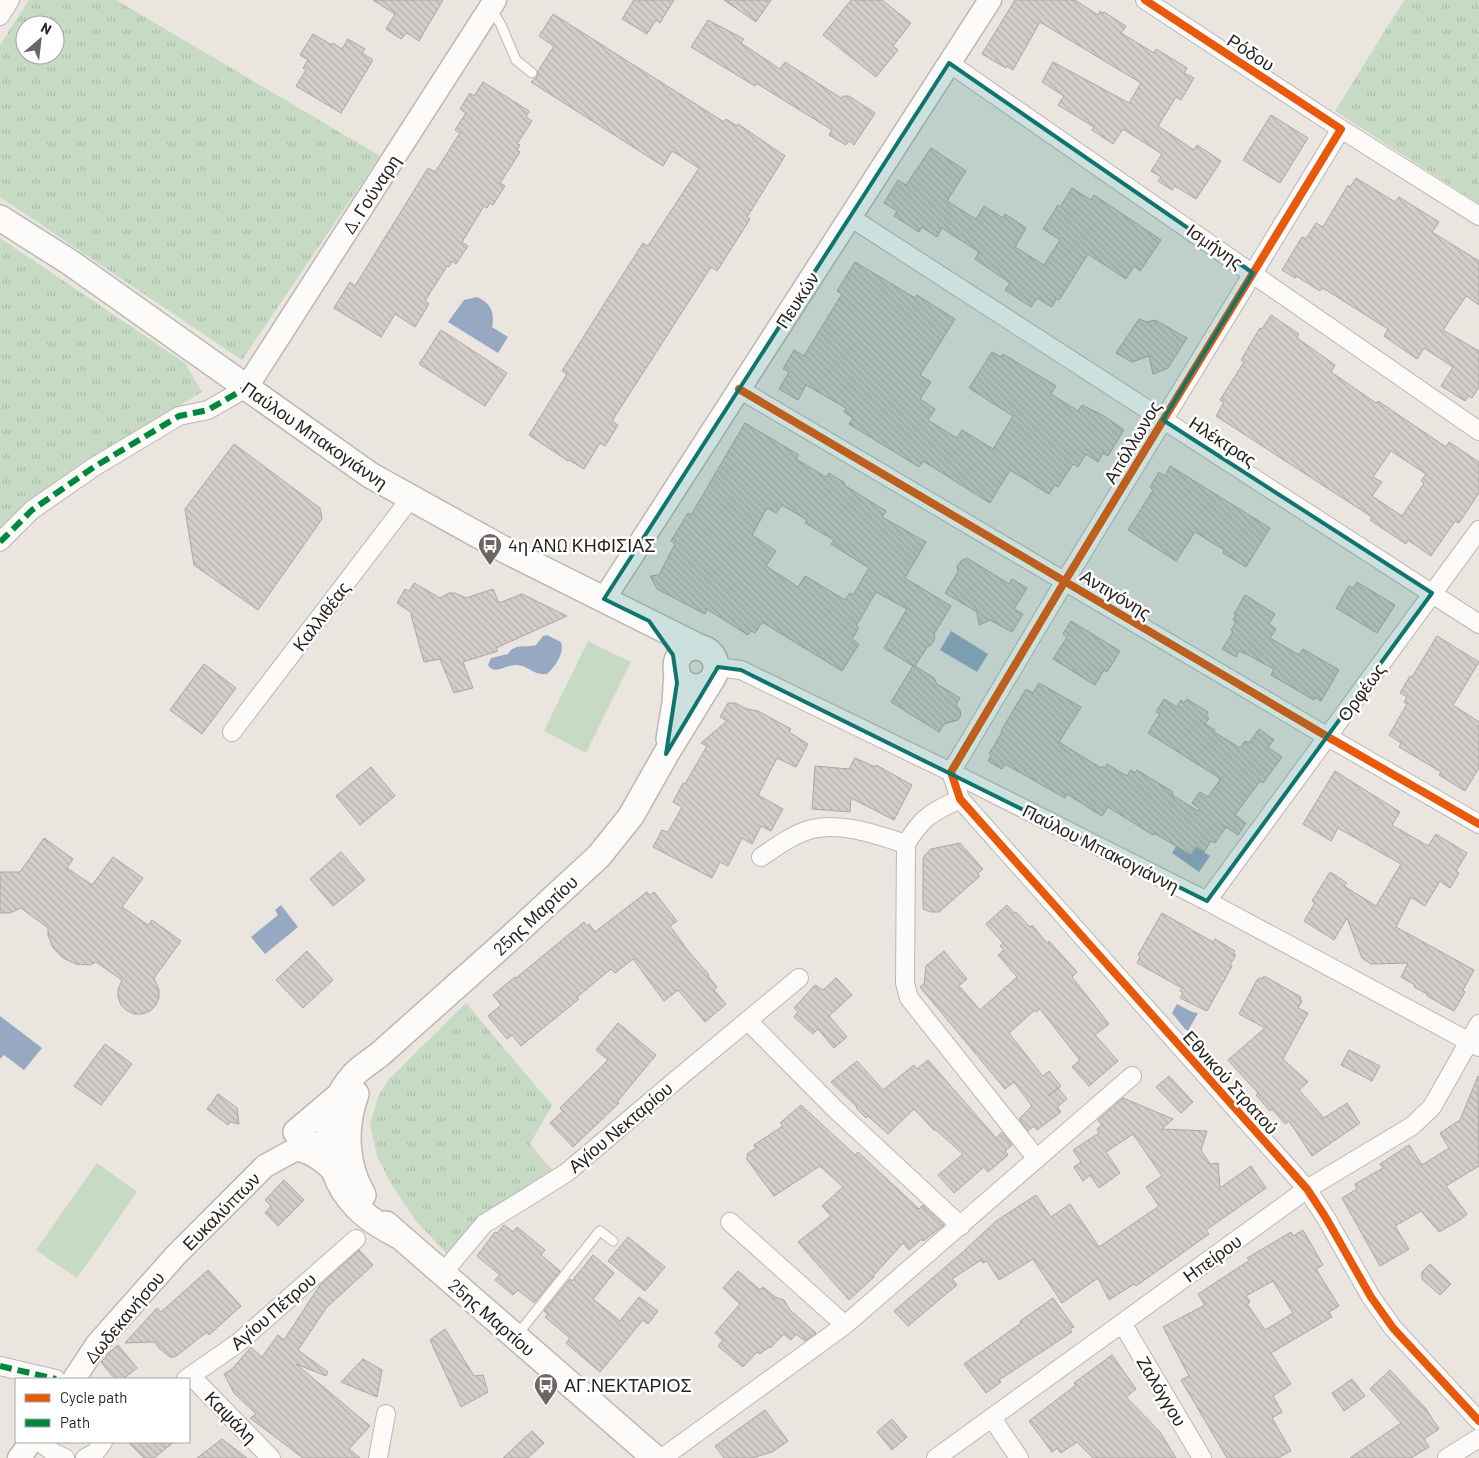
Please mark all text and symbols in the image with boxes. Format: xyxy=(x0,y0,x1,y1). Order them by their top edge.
north arrow xyxy=(15,15,65,65)
text: N xyxy=(38,18,54,38)
street label: Ρόδου xyxy=(1223,29,1279,75)
street label: Δ. Γούναρη xyxy=(337,150,405,238)
street label: Ισμήνης xyxy=(1183,219,1248,273)
street label: Πευκών xyxy=(771,268,823,332)
street label: Παύλου Μπακογιάννη xyxy=(238,376,392,494)
street label: Απόλλωνος xyxy=(1099,396,1165,487)
street label: Ηλέκτρας xyxy=(1185,411,1261,471)
bus stop icon: 4η ΑΝΩ ΚΗΦΙΣΙΑΣ xyxy=(477,532,503,566)
place label: 4η ΑΝΩ ΚΗΦΙΣΙΑΣ xyxy=(508,534,655,556)
street label: Αντιγόνης xyxy=(1077,564,1156,624)
street label: Καλλιθέας xyxy=(288,577,354,655)
street label: Ορφέως xyxy=(1333,658,1390,725)
street label: Παύλου Μπακογιάννη xyxy=(1019,799,1183,897)
street label: 25ης Μαρτίου xyxy=(488,870,582,960)
street label: Εθνικού Στρατού xyxy=(1179,1026,1283,1138)
street label: Αγίου Νεκταρίου xyxy=(563,1077,677,1177)
street label: Ευκαλύπτων xyxy=(178,1168,264,1254)
street label: Ηπείρου xyxy=(1179,1229,1245,1287)
street label: Δωδεκανήσου xyxy=(79,1267,169,1367)
street label: Αγίου Πέτρου xyxy=(226,1268,320,1354)
street label: 25ης Μαρτίου xyxy=(444,1273,540,1361)
street label: Ζαλόγγου xyxy=(1132,1352,1192,1430)
bus stop icon: ΑΓ.ΝΕΚΤΑΡΙΟΣ xyxy=(533,1372,559,1406)
place label: ΑΓ.ΝΕΚΤΑΡΙΟΣ xyxy=(564,1374,692,1396)
legend xyxy=(15,1378,190,1443)
street label: Καψάλη xyxy=(201,1386,261,1448)
text: Cycle path xyxy=(60,1388,127,1406)
text: Path xyxy=(60,1413,90,1431)

